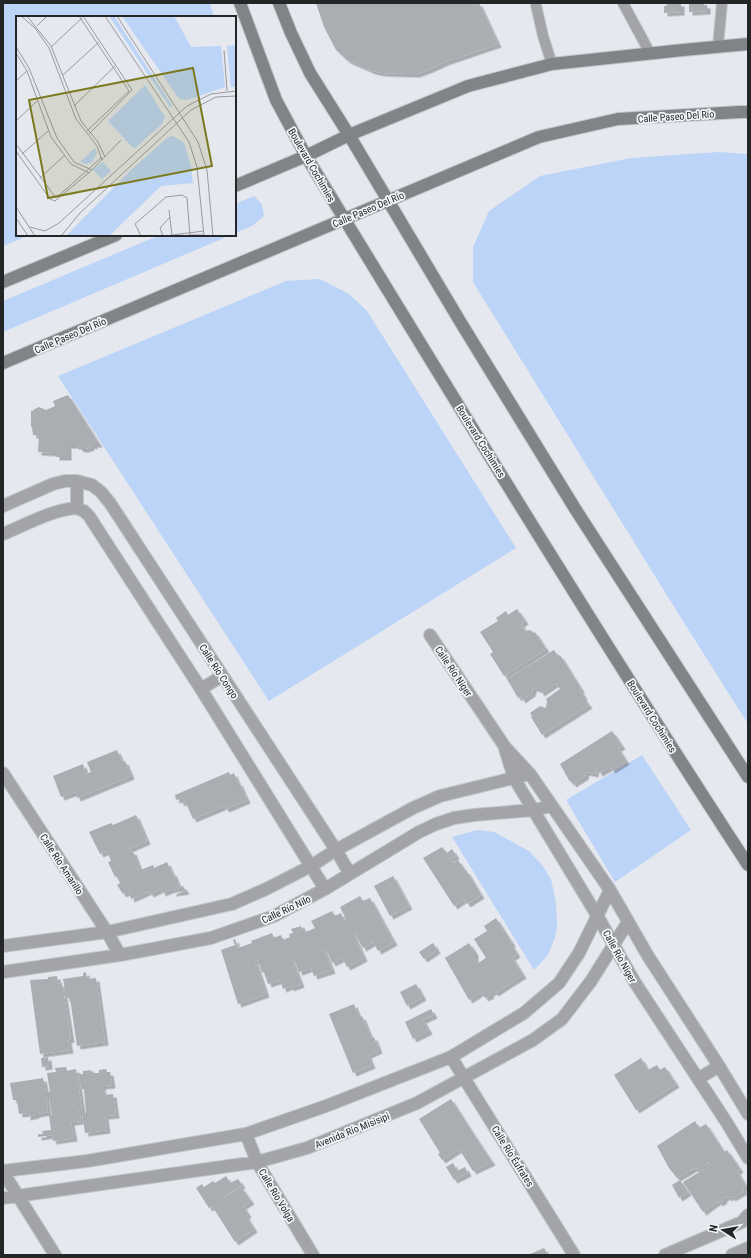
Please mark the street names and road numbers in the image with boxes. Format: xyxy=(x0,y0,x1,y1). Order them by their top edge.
street label: Calle Paseo Del Río xyxy=(637,108,715,125)
street label: Boulevard Cochimies xyxy=(286,127,337,204)
street label: Calle Paseo Del Río xyxy=(331,189,406,229)
street label: Calle Paseo Del Río xyxy=(33,315,108,355)
street label: Boulevard Cochimies xyxy=(454,403,507,480)
street label: Calle Río Congo xyxy=(197,642,240,700)
street label: Calle Río Niger xyxy=(433,644,474,698)
street label: Boulevard Cochimies xyxy=(625,678,678,755)
street label: Calle Río Amarillo xyxy=(38,832,85,897)
street label: Calle Río Nilo xyxy=(260,893,312,926)
street label: Calle Río Niger xyxy=(601,928,638,984)
street label: Avenida Río Misisipi xyxy=(313,1110,391,1150)
street label: Calle Río Éufrates xyxy=(489,1123,537,1189)
street label: Calle Río Volga xyxy=(257,1167,297,1224)

